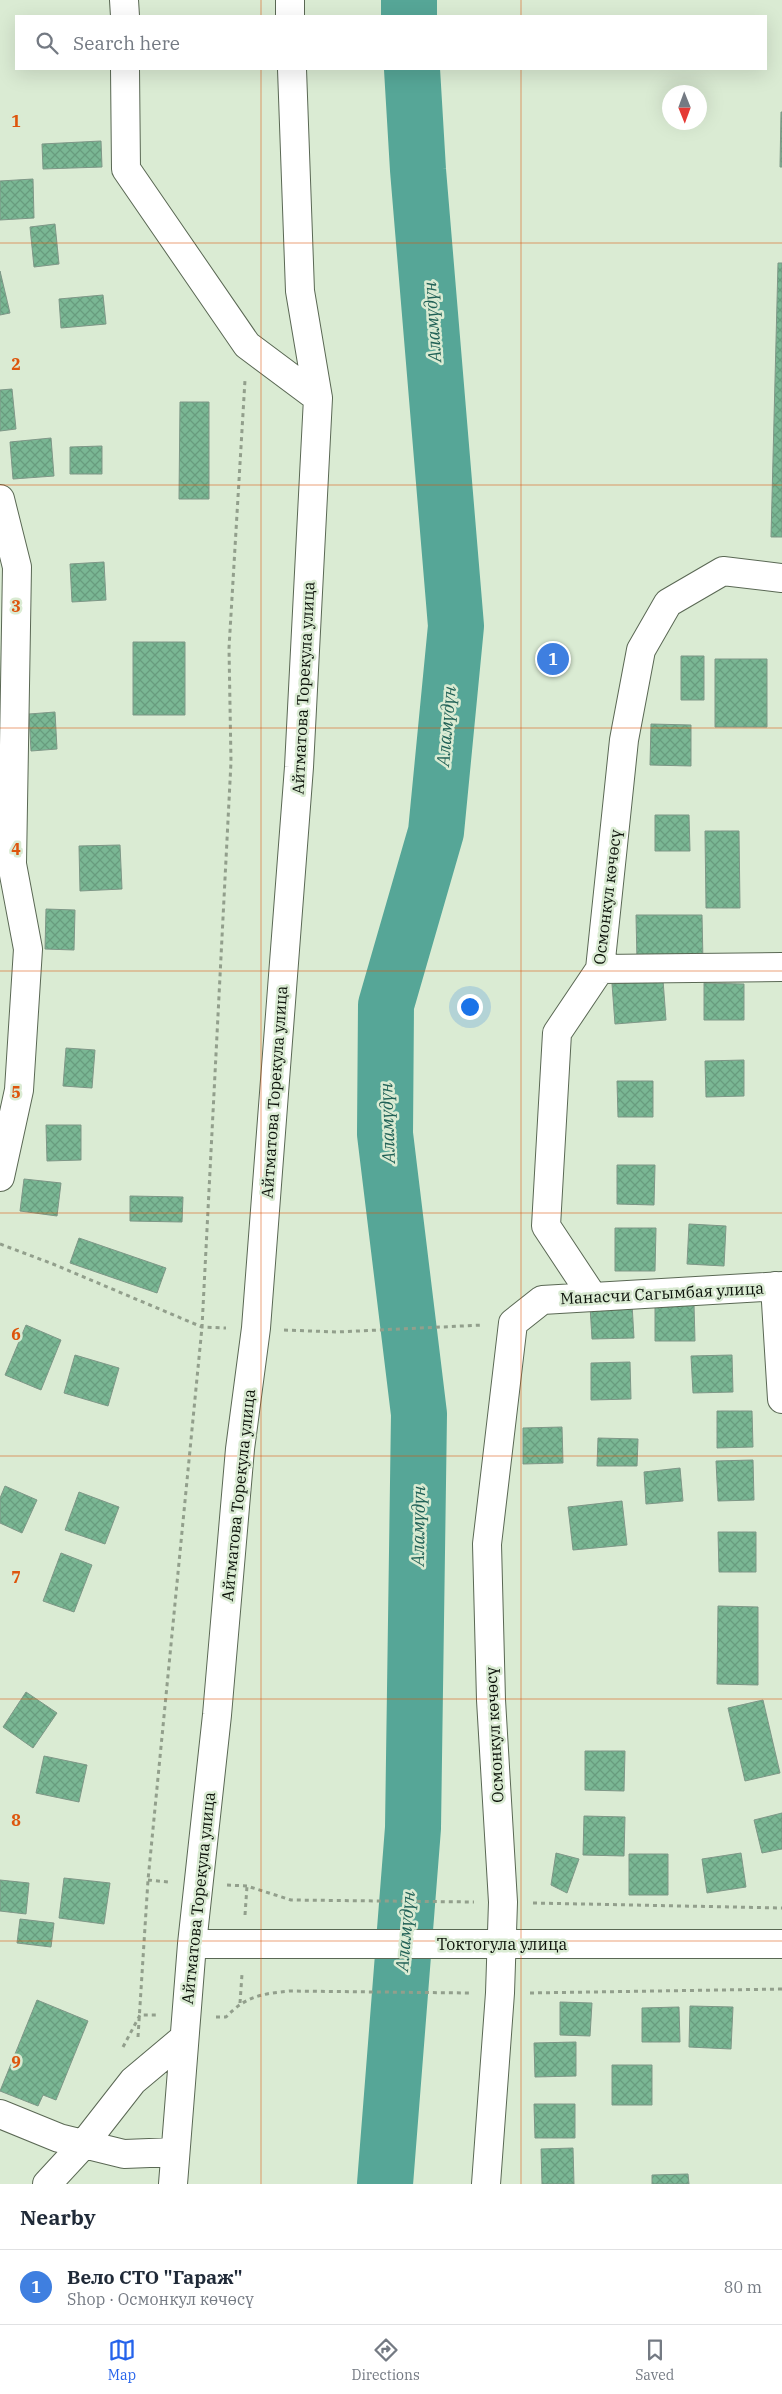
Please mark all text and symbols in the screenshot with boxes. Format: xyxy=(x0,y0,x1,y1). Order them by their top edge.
search box xyxy=(15,15,767,70)
icon: search xyxy=(33,29,61,57)
text: Search here xyxy=(73,31,180,55)
north arrow xyxy=(662,85,707,130)
text: 1 xyxy=(11,111,21,131)
water label: Аламүдүн xyxy=(418,280,446,364)
text: 2 xyxy=(11,354,21,374)
street label: Айтматова Торекула улица xyxy=(287,581,319,795)
text: 3 xyxy=(11,596,21,616)
pin: 1 xyxy=(537,640,569,678)
water label: Аламүдүн xyxy=(431,684,461,768)
street label: Осмонкул көчөсү xyxy=(589,828,625,966)
text: 4 xyxy=(11,839,21,859)
street label: Айтматова Торекула улица xyxy=(257,985,291,1199)
your location xyxy=(457,994,483,1020)
text: 5 xyxy=(11,1082,21,1102)
water label: Аламүдүн xyxy=(374,1082,400,1165)
street label: Манасчи Сагымбая улица xyxy=(560,1278,765,1308)
text: 6 xyxy=(11,1324,21,1344)
street label: Айтматова Торекула улица xyxy=(217,1388,259,1602)
water label: Аламүдүн xyxy=(406,1485,430,1567)
text: 7 xyxy=(11,1567,21,1587)
street label: Осмонкул көчөсү xyxy=(480,1666,508,1803)
street label: Айтматова Торекула улица xyxy=(177,1791,219,2005)
text: 8 xyxy=(11,1810,21,1830)
water label: Аламүдүн xyxy=(390,1889,420,1973)
street label: Токтогула улица xyxy=(437,1934,568,1954)
text: 9 xyxy=(11,2052,21,2072)
text: Nearby xyxy=(20,2203,96,2231)
text: Вело СТО "Гараж" xyxy=(67,2265,243,2289)
text: 1 xyxy=(31,2277,41,2297)
text: 80 m xyxy=(724,2277,762,2297)
text: Shop · Осмонкул көчөсү xyxy=(67,2289,254,2309)
tab: Map xyxy=(108,2336,136,2384)
tab: Directions xyxy=(352,2336,420,2384)
tab: Saved xyxy=(635,2336,674,2384)

